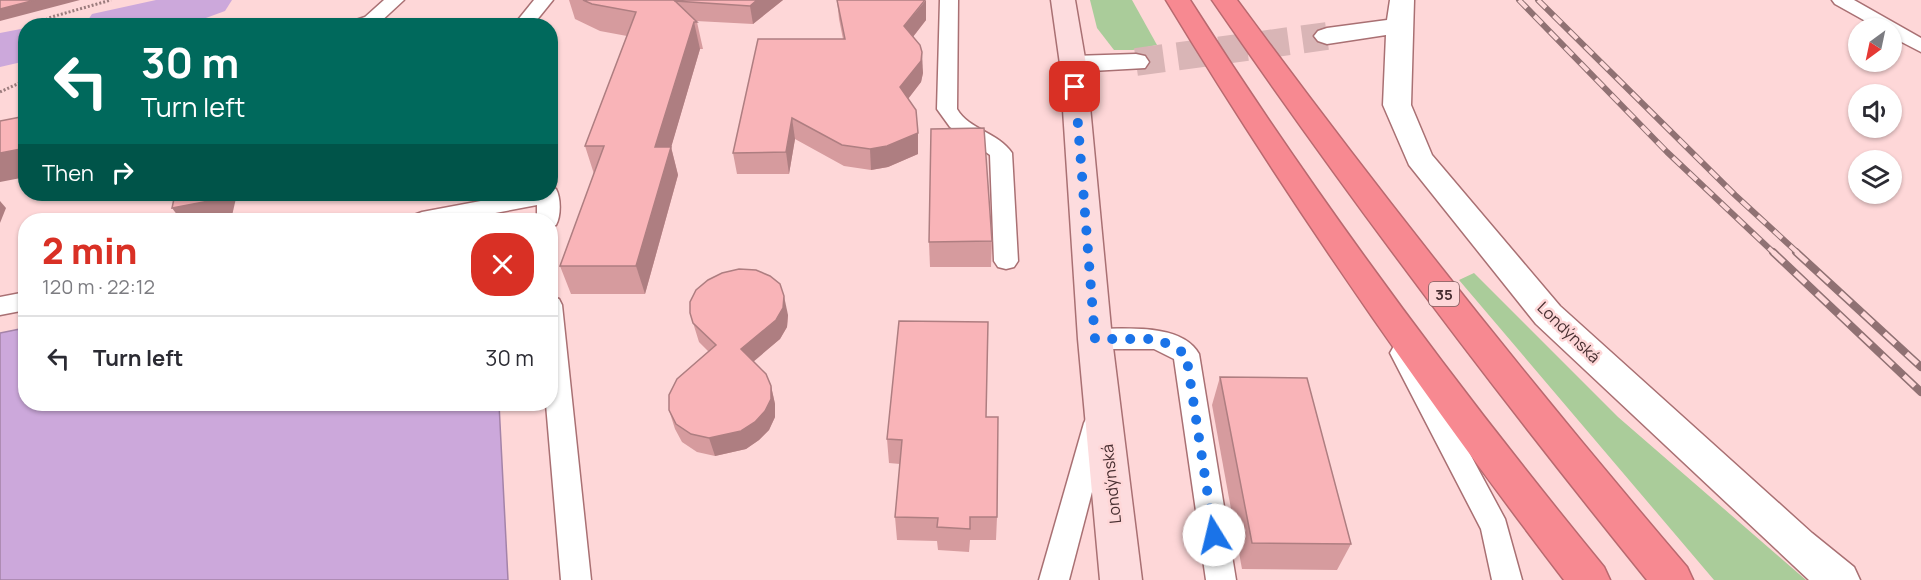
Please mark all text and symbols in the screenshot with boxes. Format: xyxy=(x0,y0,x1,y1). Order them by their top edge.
north arrow xyxy=(1848,18,1902,72)
map controls xyxy=(1848,18,1902,204)
text: 30 m xyxy=(141,33,239,91)
icon: left xyxy=(42,42,120,120)
pin xyxy=(1049,61,1100,112)
icon: arrive xyxy=(1058,70,1091,103)
button: sound xyxy=(1848,84,1902,138)
text: Turn left xyxy=(141,88,245,125)
button: layers xyxy=(1848,150,1902,204)
icon: right xyxy=(106,156,139,189)
text: Then xyxy=(42,158,94,188)
text: 2 min xyxy=(42,226,137,275)
button: close xyxy=(471,233,534,296)
text: 120 m · 22:12 xyxy=(42,273,155,300)
road number: 35 xyxy=(1429,282,1459,306)
street label: Londýnská xyxy=(1533,296,1605,368)
icon: left xyxy=(42,342,75,375)
text: Turn left xyxy=(93,343,183,373)
text: 30 m xyxy=(485,343,534,373)
street label: Londýnská xyxy=(1096,443,1126,525)
position arrow xyxy=(1182,503,1246,567)

